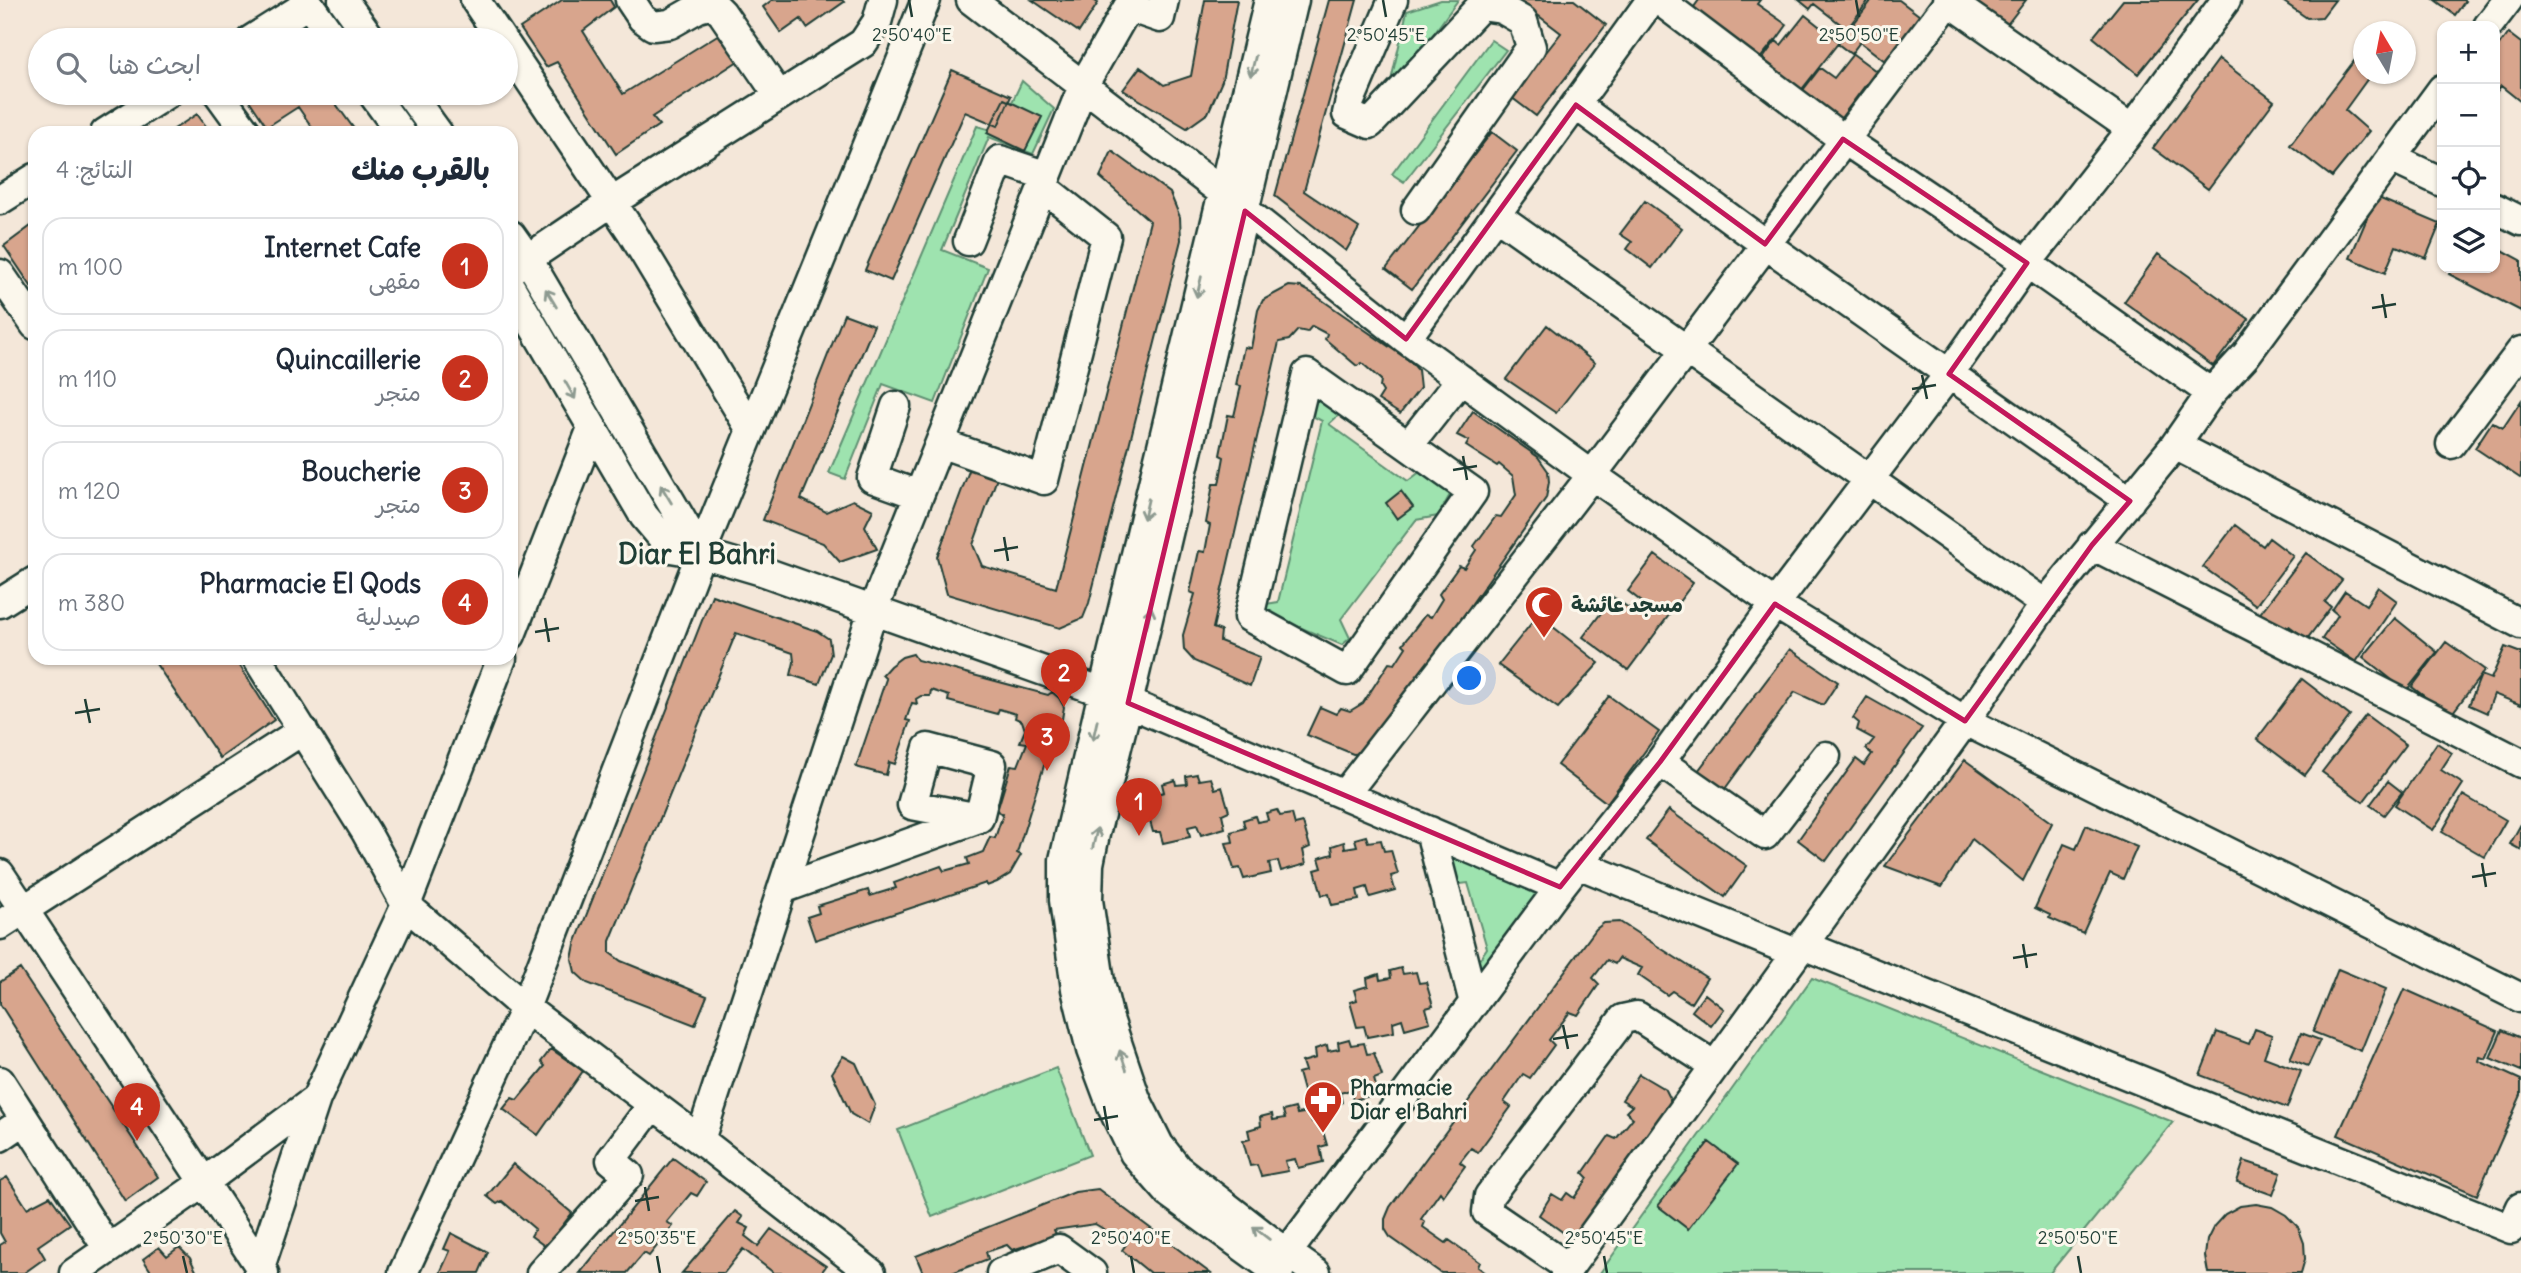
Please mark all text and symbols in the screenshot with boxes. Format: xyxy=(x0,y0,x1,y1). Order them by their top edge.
north arrow xyxy=(2353,21,2416,84)
map controls xyxy=(2437,21,2500,273)
button: + xyxy=(2437,21,2500,84)
text: 2°50'40"E xyxy=(872,23,952,46)
text: 2°50'45"E xyxy=(1347,23,1425,46)
text: 2°50'50"E xyxy=(1819,23,1899,46)
search box xyxy=(28,28,518,105)
icon: search xyxy=(52,48,90,86)
text: ابحث هنا xyxy=(108,48,201,81)
one-way arrow xyxy=(1246,54,1259,77)
button: − xyxy=(2437,84,2500,147)
button: locate xyxy=(2437,147,2500,210)
text: بالقرب منك xyxy=(351,150,490,188)
text: النتائج: 4 xyxy=(56,155,133,184)
button: layers xyxy=(2437,210,2500,273)
text: Internet Cafe xyxy=(264,231,421,264)
text: 100 m xyxy=(58,252,123,281)
text: 1 xyxy=(460,252,470,281)
text: مقهى xyxy=(368,266,421,295)
one-way arrow xyxy=(1192,276,1205,298)
one-way arrow xyxy=(544,289,558,309)
text: Quincaillerie xyxy=(276,343,421,376)
text: 110 m xyxy=(58,364,117,393)
text: 2 xyxy=(459,364,471,393)
text: متجر xyxy=(376,378,421,407)
one-way arrow xyxy=(563,379,577,399)
text: Boucherie xyxy=(302,455,421,488)
text: 120 m xyxy=(58,476,121,505)
text: 3 xyxy=(458,476,472,505)
one-way arrow xyxy=(659,485,673,505)
text: متجر xyxy=(376,490,421,519)
one-way arrow xyxy=(1139,497,1152,520)
district label: Diar El Bahri xyxy=(618,536,776,572)
text: Pharmacie El Qods xyxy=(200,567,421,600)
mosque icon: مسجد عائشة xyxy=(1523,584,1565,639)
text: 380 m xyxy=(58,588,125,617)
text: 4 xyxy=(458,588,472,617)
place label: مسجد عائشة xyxy=(1571,591,1683,618)
text: صيدلية xyxy=(356,602,421,631)
one-way arrow xyxy=(1143,606,1156,629)
pin: 2 xyxy=(1041,649,1087,707)
your location xyxy=(1452,661,1486,695)
pin: 3 xyxy=(1024,713,1070,771)
one-way arrow xyxy=(1087,718,1101,741)
pin: 1 xyxy=(1116,778,1162,836)
one-way arrow xyxy=(1088,827,1102,850)
one-way arrow xyxy=(1116,1050,1128,1072)
place label: Pharmacie Diar el Bahri xyxy=(1350,1074,1467,1125)
pharmacy icon: Pharmacie Diar el Bahri xyxy=(1302,1079,1344,1134)
pin: 4 xyxy=(114,1083,160,1141)
text: 2°50'30"E xyxy=(143,1226,223,1249)
text: 2°50'35"E xyxy=(618,1226,696,1249)
text: 2°50'40"E xyxy=(1091,1226,1171,1249)
one-way arrow xyxy=(1252,1226,1270,1241)
text: 2°50'45"E xyxy=(1565,1226,1643,1249)
text: 2°50'50"E xyxy=(2038,1226,2118,1249)

